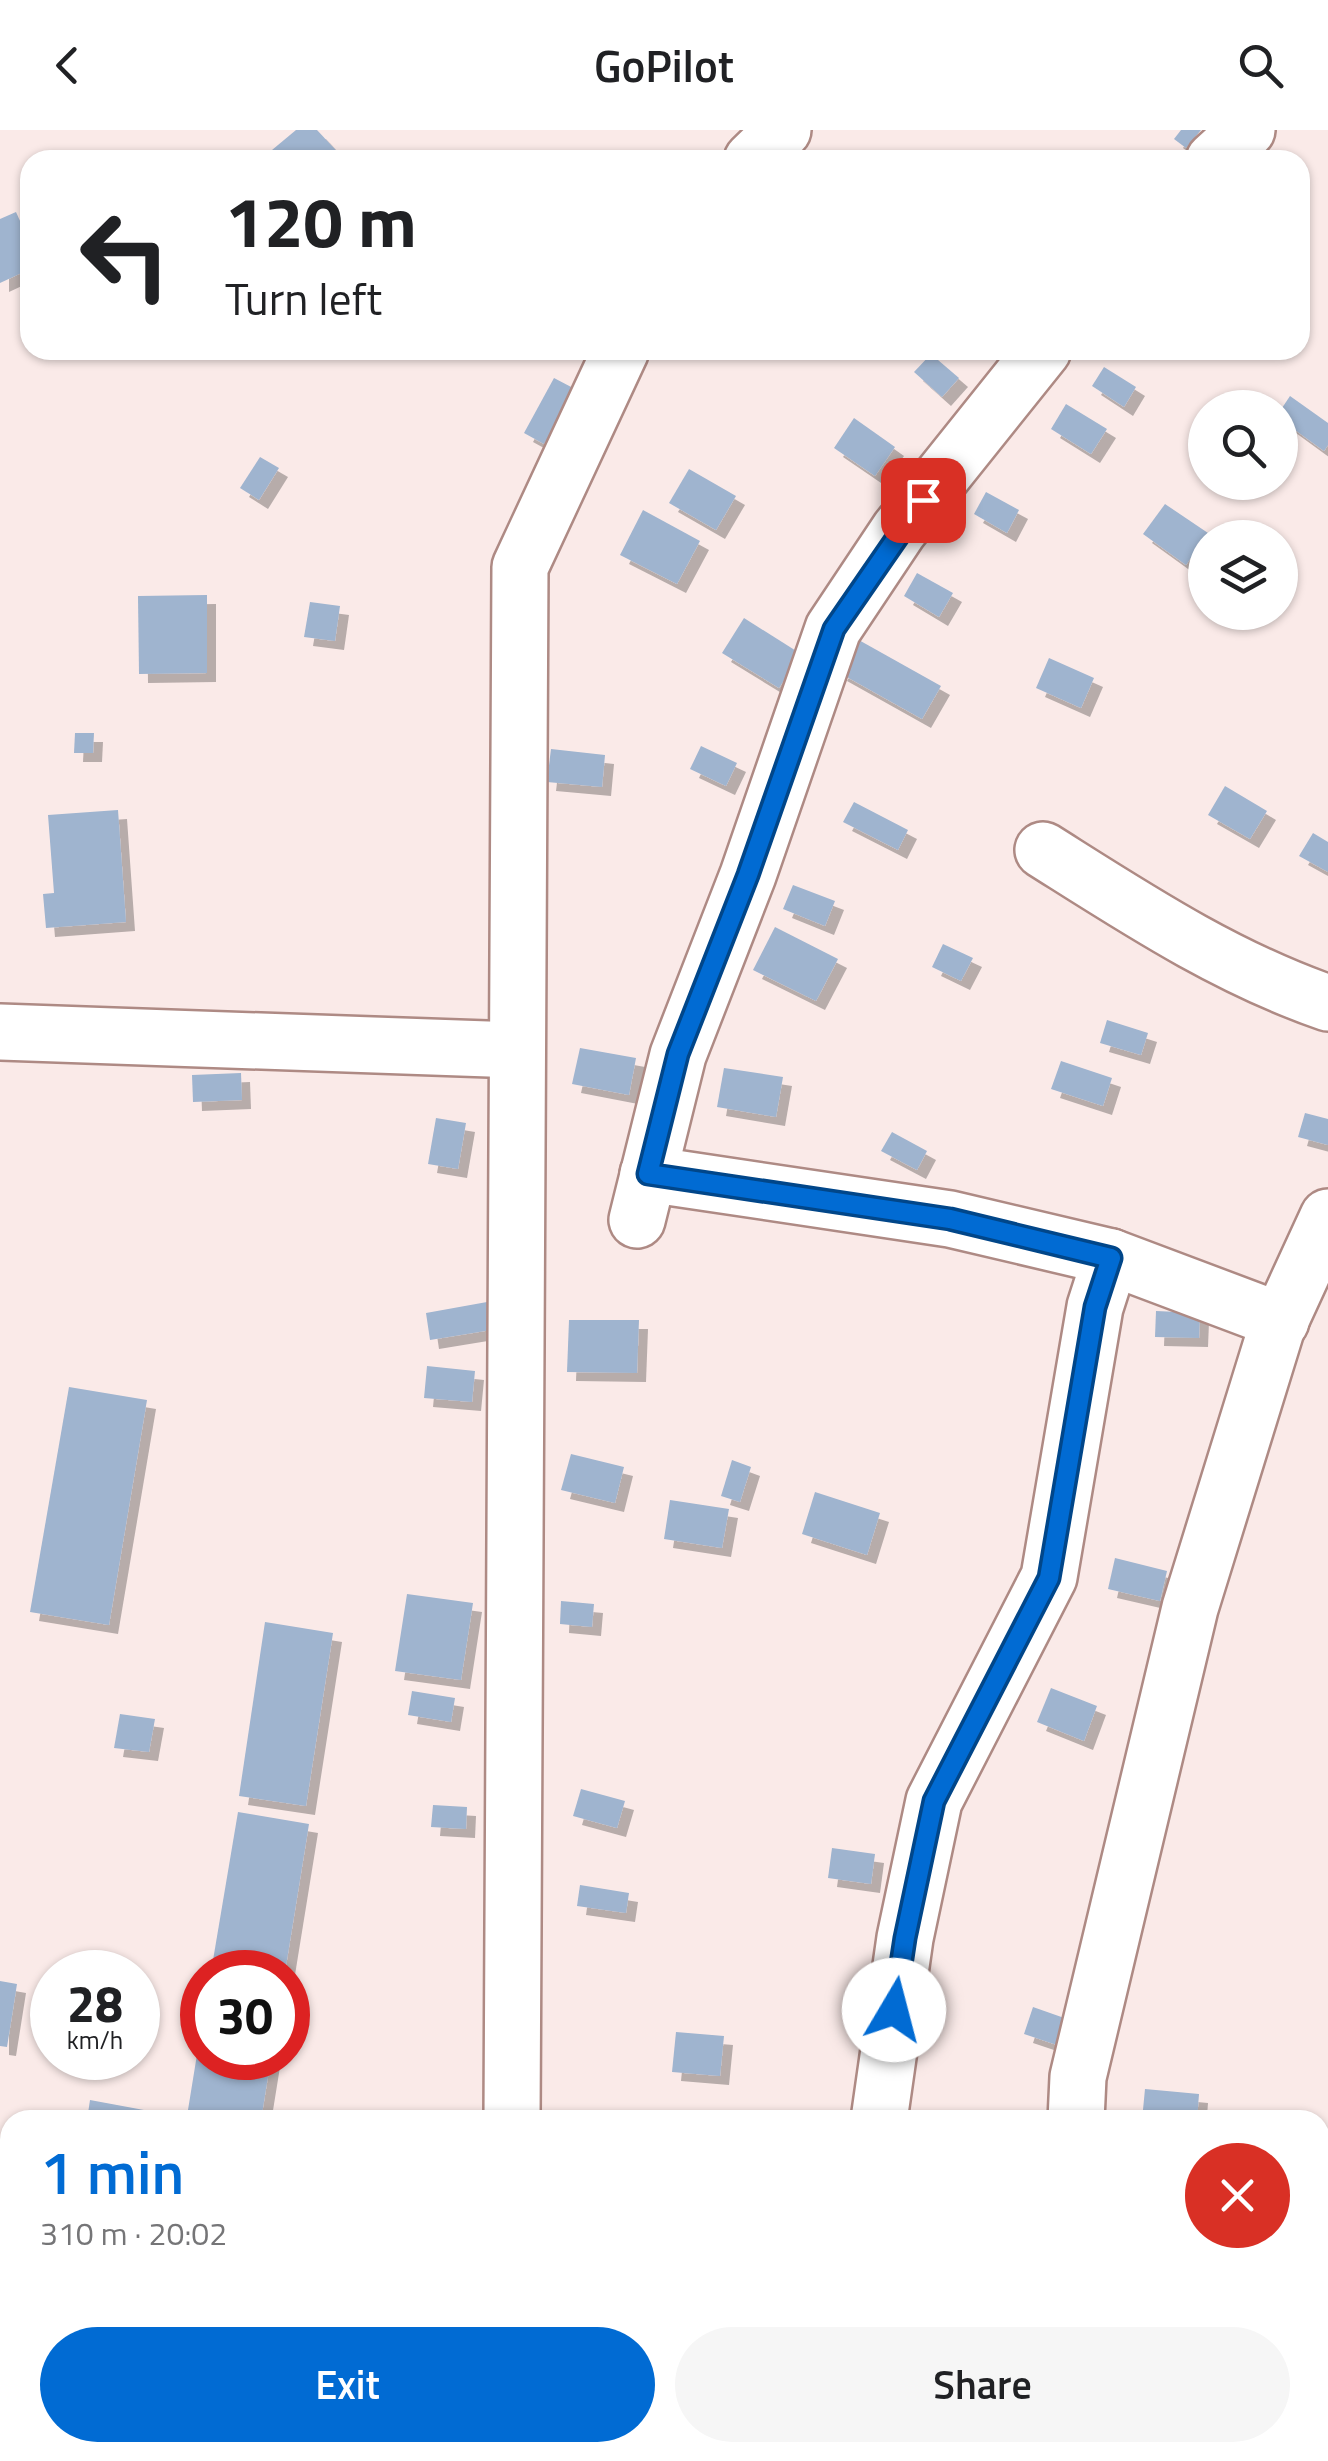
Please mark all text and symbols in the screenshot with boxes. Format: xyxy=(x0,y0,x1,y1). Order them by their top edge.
text: GoPilot xyxy=(594,31,734,99)
icon: back xyxy=(40,38,95,93)
icon: search xyxy=(1233,38,1288,93)
text: 120 m xyxy=(225,168,417,274)
icon: left xyxy=(60,190,190,320)
text: Turn left xyxy=(225,264,382,332)
map controls xyxy=(1188,390,1298,630)
button: search xyxy=(1188,390,1298,500)
pin xyxy=(881,458,966,543)
icon: arrive xyxy=(896,473,951,528)
button: layers xyxy=(1188,520,1298,630)
speed limit sign: 30 xyxy=(180,1950,310,2080)
position arrow xyxy=(842,1958,946,2062)
text: 28 xyxy=(67,1965,123,2041)
text: km/h xyxy=(67,2021,123,2059)
text: 1 min xyxy=(40,2126,184,2217)
button: close xyxy=(1185,2143,1290,2248)
text: 310 m · 20:02 xyxy=(40,2209,227,2257)
button: Exit xyxy=(40,2327,655,2442)
button: Share xyxy=(675,2327,1290,2442)

